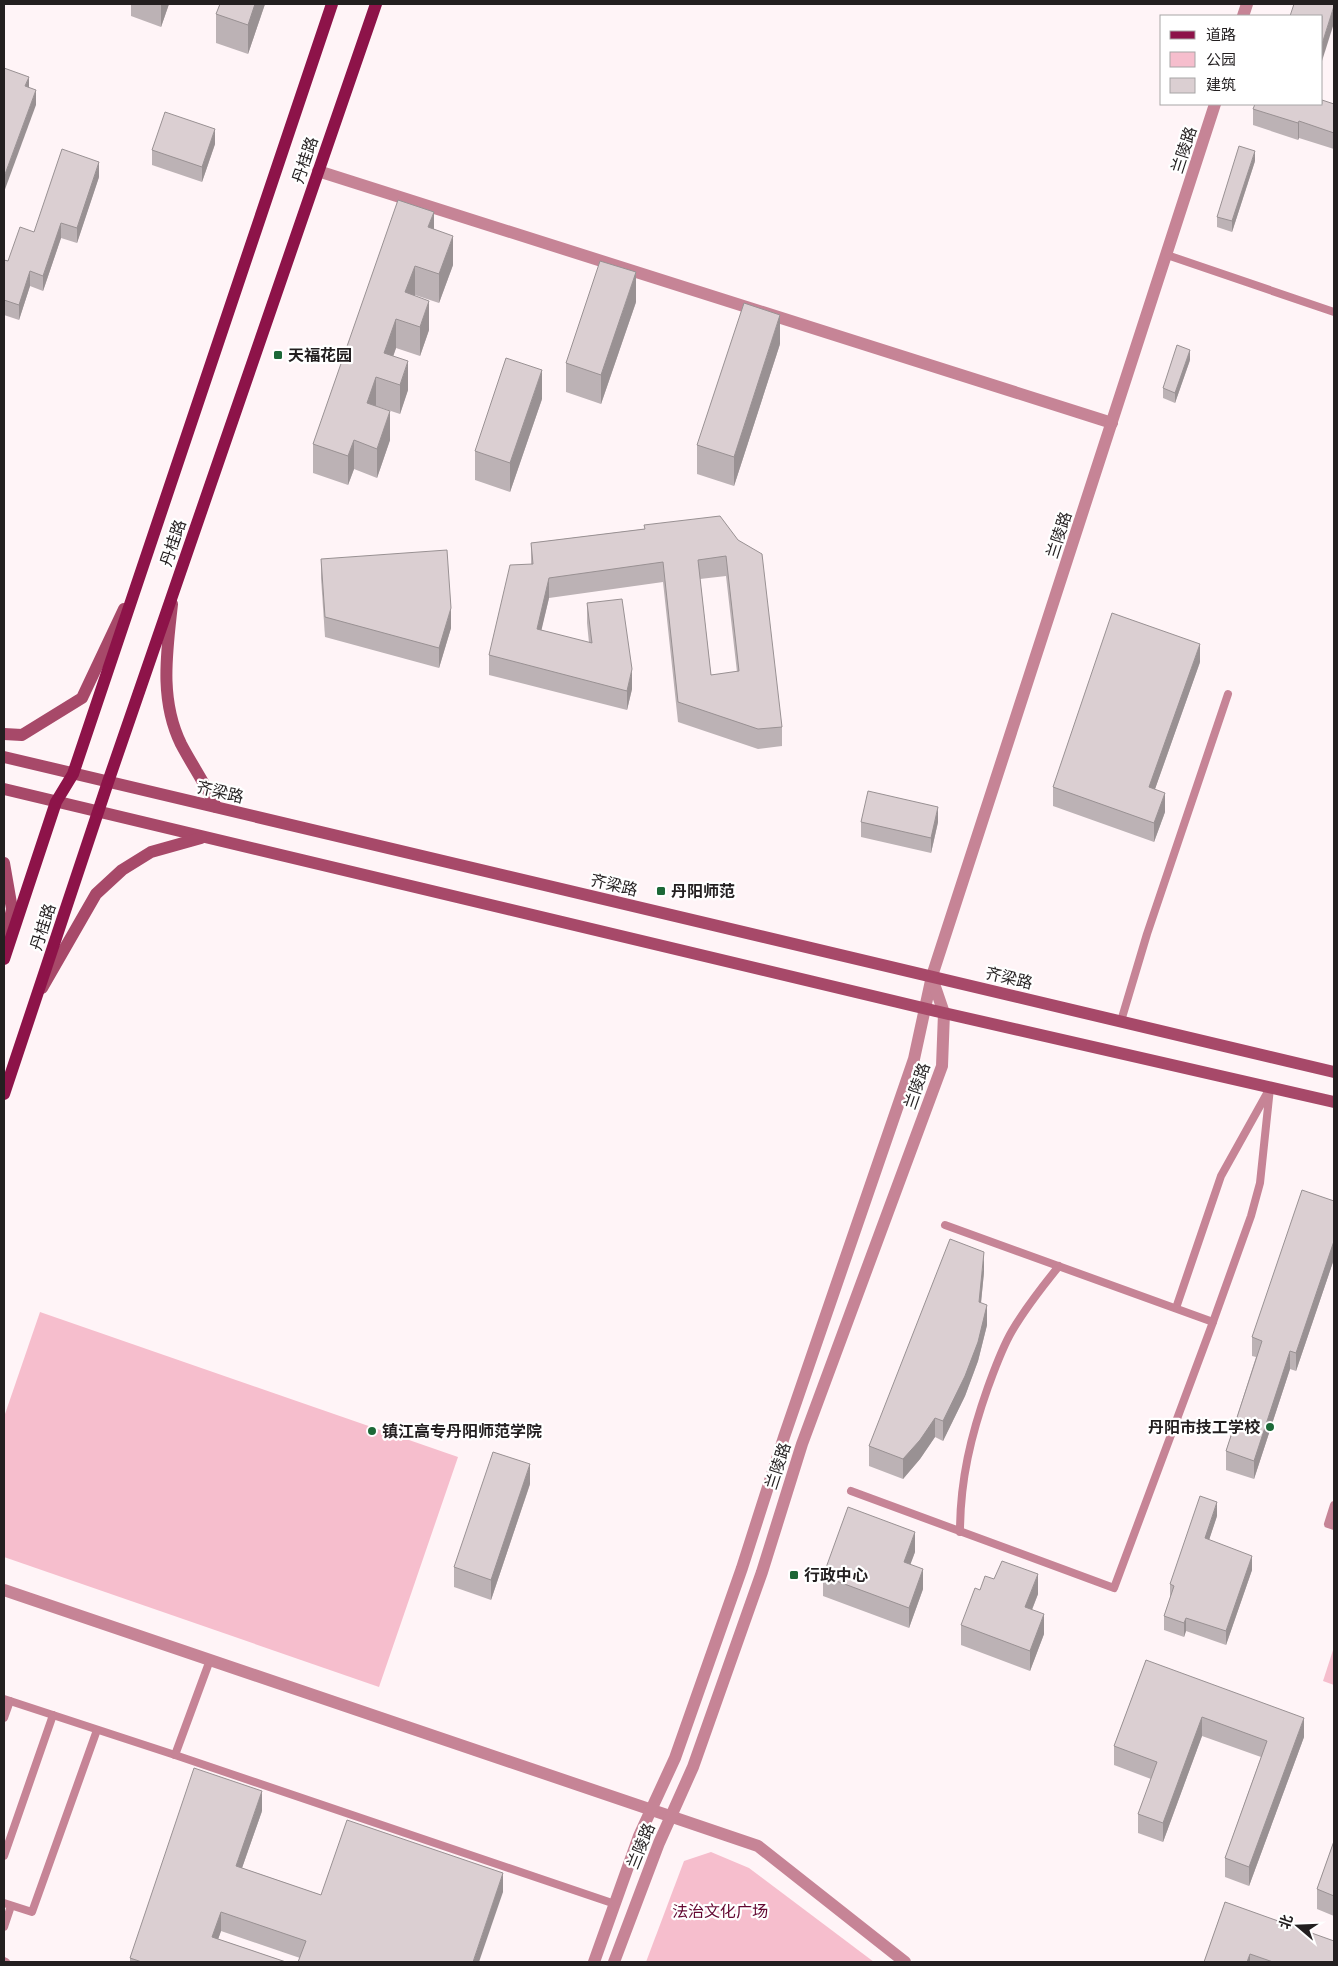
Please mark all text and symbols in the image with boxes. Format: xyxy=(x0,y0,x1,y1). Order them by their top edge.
legend xyxy=(1160,15,1323,105)
text: 道路 xyxy=(1206,26,1236,44)
text: 公园 xyxy=(1206,51,1236,69)
text: 建筑 xyxy=(1206,76,1236,94)
street label: 兰陵路 xyxy=(1168,124,1200,176)
street label: 丹桂路 xyxy=(288,134,322,186)
place label: 天福花园 xyxy=(288,346,352,365)
marker: 天福花园 xyxy=(272,349,284,361)
street label: 兰陵路 xyxy=(1043,509,1075,561)
street label: 丹桂路 xyxy=(156,517,190,569)
street label: 齐梁路 xyxy=(194,777,246,807)
street label: 齐梁路 xyxy=(588,870,640,900)
place label: 丹阳师范 xyxy=(671,882,735,901)
marker: 丹阳师范 xyxy=(655,885,667,897)
street label: 丹桂路 xyxy=(27,901,59,953)
street label: 齐梁路 xyxy=(983,963,1035,993)
street label: 兰陵路 xyxy=(900,1060,934,1112)
place label: 丹阳市技工学校 xyxy=(1148,1418,1261,1437)
marker: 丹阳市技工学校 xyxy=(1264,1421,1276,1433)
place label: 镇江高专丹阳师范学院 xyxy=(382,1422,542,1441)
marker: 镇江高专丹阳师范学院 xyxy=(366,1425,378,1437)
street label: 兰陵路 xyxy=(762,1440,794,1492)
place label: 行政中心 xyxy=(804,1566,868,1585)
marker: 行政中心 xyxy=(788,1569,800,1581)
street label: 兰陵路 xyxy=(623,1820,659,1872)
north arrow xyxy=(1273,1901,1323,1951)
park label: 法治文化广场 xyxy=(672,1902,768,1921)
text: 北 xyxy=(1276,1913,1296,1931)

